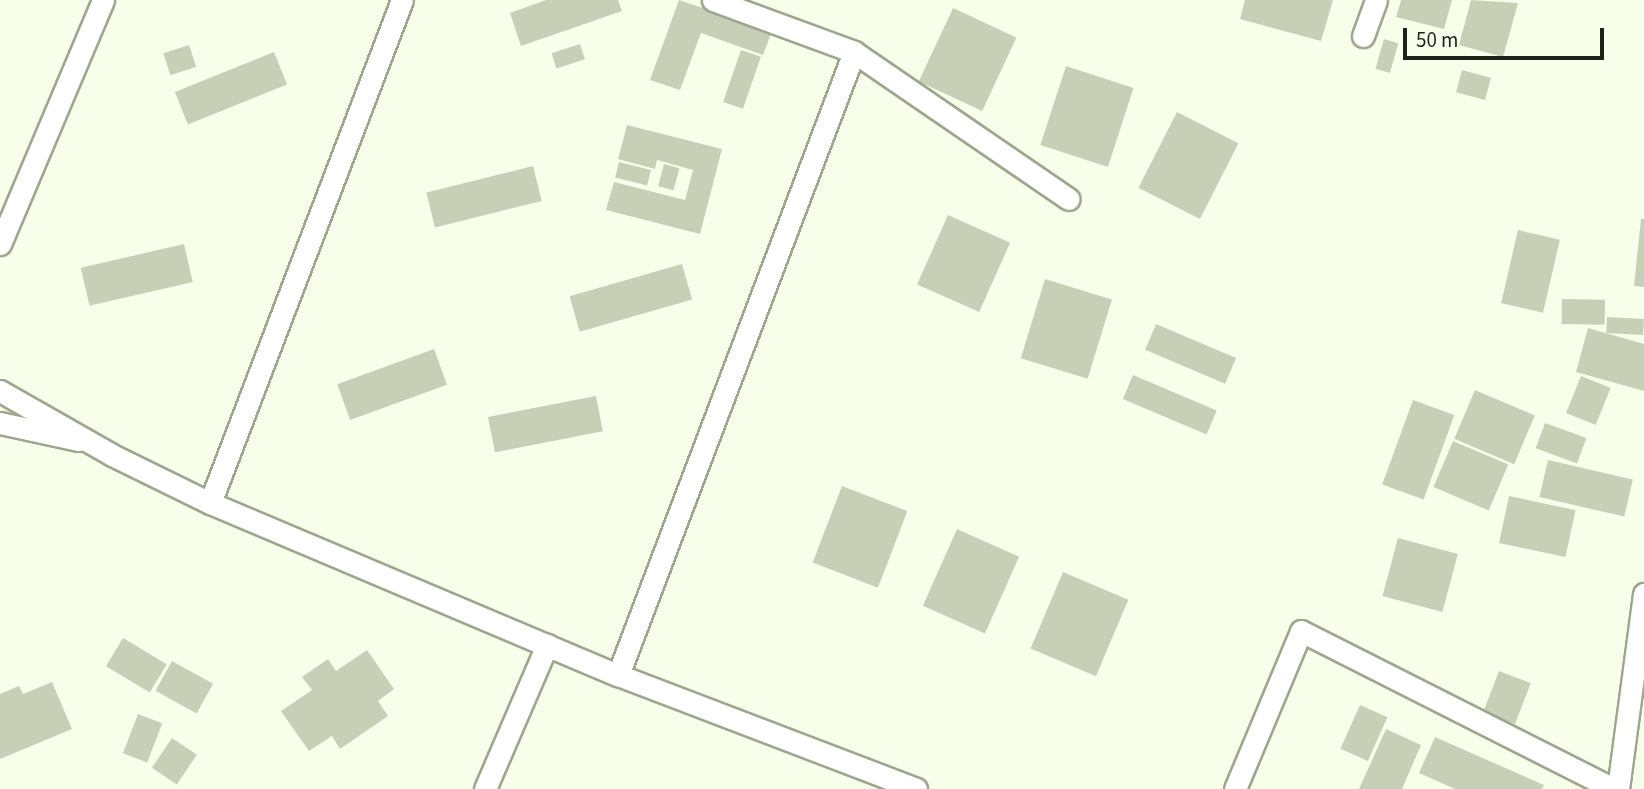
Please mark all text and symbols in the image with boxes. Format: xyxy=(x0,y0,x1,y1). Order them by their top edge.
scale bar xyxy=(1406,14,1607,58)
text: 50 m xyxy=(1416,25,1458,55)

